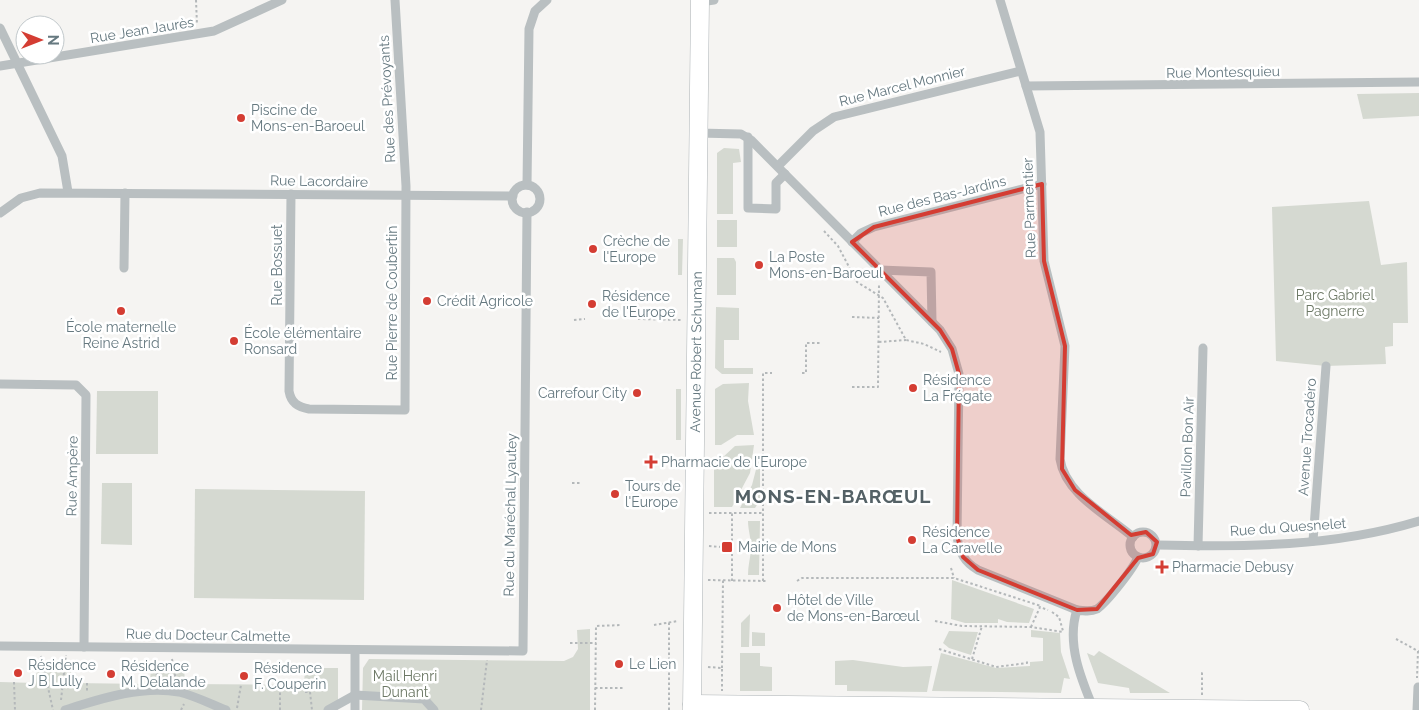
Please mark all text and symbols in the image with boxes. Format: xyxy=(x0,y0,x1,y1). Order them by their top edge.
street label: Rue Jean Jaurès xyxy=(89,14,195,46)
north arrow xyxy=(15,15,65,65)
text: N xyxy=(45,35,61,45)
street label: Rue des Prévoyants xyxy=(376,35,398,163)
street label: Rue Marcel Monnier xyxy=(837,63,967,109)
street label: Rue Montesquieu xyxy=(1166,63,1280,81)
place label: Piscine de Mons-en-Baroeul xyxy=(251,102,365,134)
marker: Piscine de Mons-en-Baroeul xyxy=(235,112,247,124)
street label: Rue Parmentier xyxy=(1019,157,1039,258)
street label: Rue Lacordaire xyxy=(270,172,368,190)
street label: Rue des Bas-Jardins xyxy=(877,172,1008,220)
street label: Rue Bossuet xyxy=(269,224,285,306)
street label: Rue Pierre de Coubertin xyxy=(384,226,400,380)
place label: Crèche de l'Europe xyxy=(603,233,670,265)
marker: Crèche de l'Europe xyxy=(587,243,599,255)
place label: La Poste Mons-en-Baroeul xyxy=(769,249,883,281)
marker: La Poste Mons-en-Baroeul xyxy=(753,259,765,271)
street label: Avenue Robert Schuman xyxy=(687,271,705,433)
park label: Parc Gabriel Pagnerre xyxy=(1296,287,1374,319)
place label: Résidence de l'Europe xyxy=(602,288,675,320)
place label: Crédit Agricole xyxy=(437,293,533,309)
marker: Crédit Agricole xyxy=(421,295,433,307)
marker: Résidence de l'Europe xyxy=(586,298,598,310)
marker: École maternelle Reine Astrid xyxy=(115,305,127,317)
place label: École maternelle Reine Astrid xyxy=(66,318,176,351)
place label: École élémentaire Ronsard xyxy=(244,324,362,357)
marker: École élémentaire Ronsard xyxy=(228,335,240,347)
place label: Résidence La Frégate xyxy=(923,372,992,404)
street label: Avenue Trocadéro xyxy=(1295,378,1319,496)
marker: Résidence La Frégate xyxy=(907,382,919,394)
place label: Carrefour City xyxy=(538,385,627,401)
marker: Carrefour City xyxy=(631,387,643,399)
street label: Pavillon Bon Air xyxy=(1177,396,1197,498)
street label: Rue du Maréchal Lyautey xyxy=(501,433,519,597)
street label: Rue Ampère xyxy=(63,435,81,517)
place label: Pharmacie de l'Europe xyxy=(661,454,807,470)
marker: Pharmacie de l'Europe xyxy=(645,456,657,468)
place label: Tours de l'Europe xyxy=(625,478,681,510)
district label: MONS-EN-BARŒUL xyxy=(735,485,931,507)
marker: Tours de l'Europe xyxy=(609,488,621,500)
street label: Rue du Quesnelet xyxy=(1229,515,1347,539)
place label: Résidence La Caravelle xyxy=(922,524,1002,556)
marker: Résidence La Caravelle xyxy=(906,534,918,546)
place label: Mairie de Mons xyxy=(738,539,837,555)
marker: Mairie de Mons xyxy=(720,540,734,554)
place label: Pharmacie Debusy xyxy=(1172,559,1294,575)
marker: Pharmacie Debusy xyxy=(1156,561,1168,573)
place label: Hôtel de Ville de Mons-en-Barœul xyxy=(787,592,920,624)
marker: Hôtel de Ville de Mons-en-Barœul xyxy=(771,602,783,614)
street label: Rue du Docteur Calmette xyxy=(126,626,290,644)
place label: Le Lien xyxy=(629,656,676,672)
place label: Résidence J B Lully xyxy=(28,657,96,689)
place label: Résidence M. Delalande xyxy=(121,658,206,690)
marker: Le Lien xyxy=(613,658,625,670)
place label: Résidence F. Couperin xyxy=(254,660,326,692)
marker: Résidence J B Lully xyxy=(12,667,24,679)
marker: Résidence M. Delalande xyxy=(105,668,117,680)
park label: Mail Henri Dunant xyxy=(373,668,437,700)
marker: Résidence F. Couperin xyxy=(238,670,250,682)

